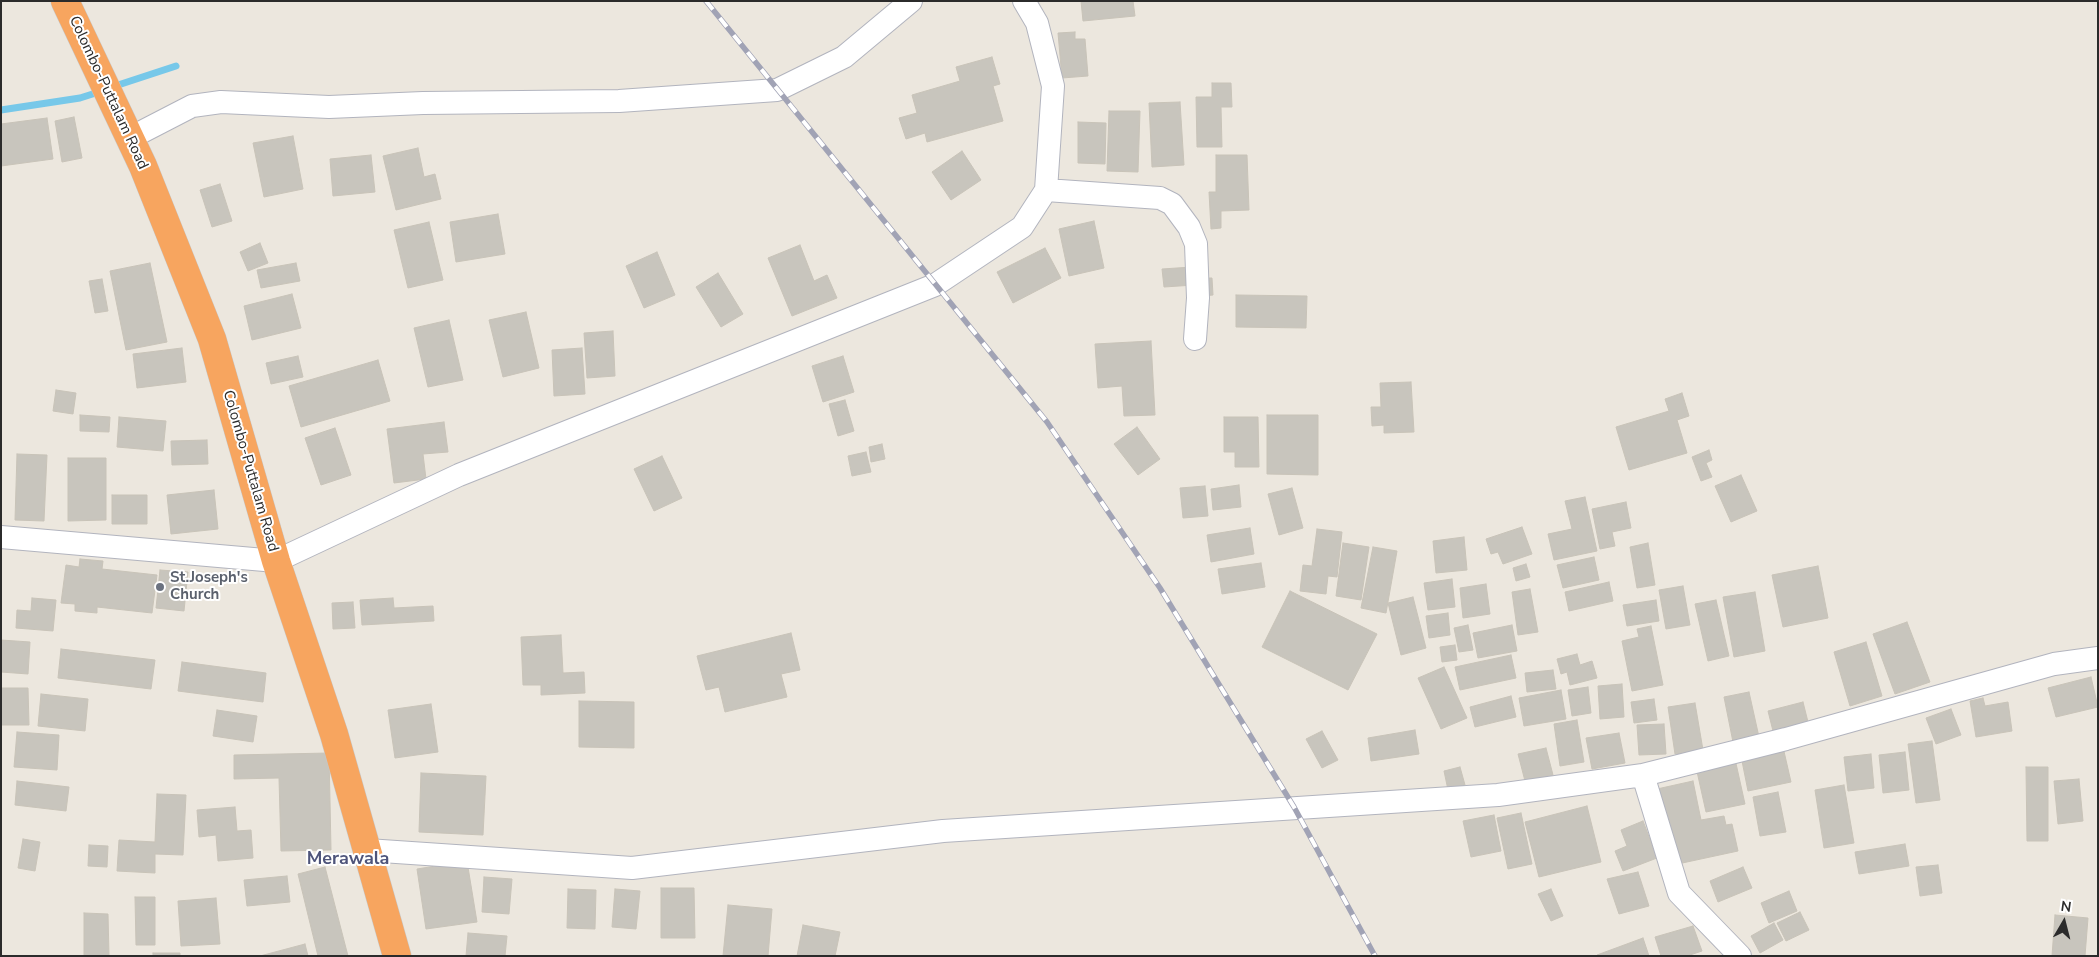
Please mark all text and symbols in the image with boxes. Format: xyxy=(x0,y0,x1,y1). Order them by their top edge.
street label: Colombo-Puttalam Road xyxy=(65,13,151,173)
street label: Colombo-Puttalam Road xyxy=(218,388,282,554)
place label: St.Joseph's Church xyxy=(170,569,248,604)
marker: St.Joseph's Church xyxy=(154,581,166,593)
district label: Merawala xyxy=(307,849,389,871)
north arrow xyxy=(2039,897,2089,947)
text: N xyxy=(2060,897,2073,917)

